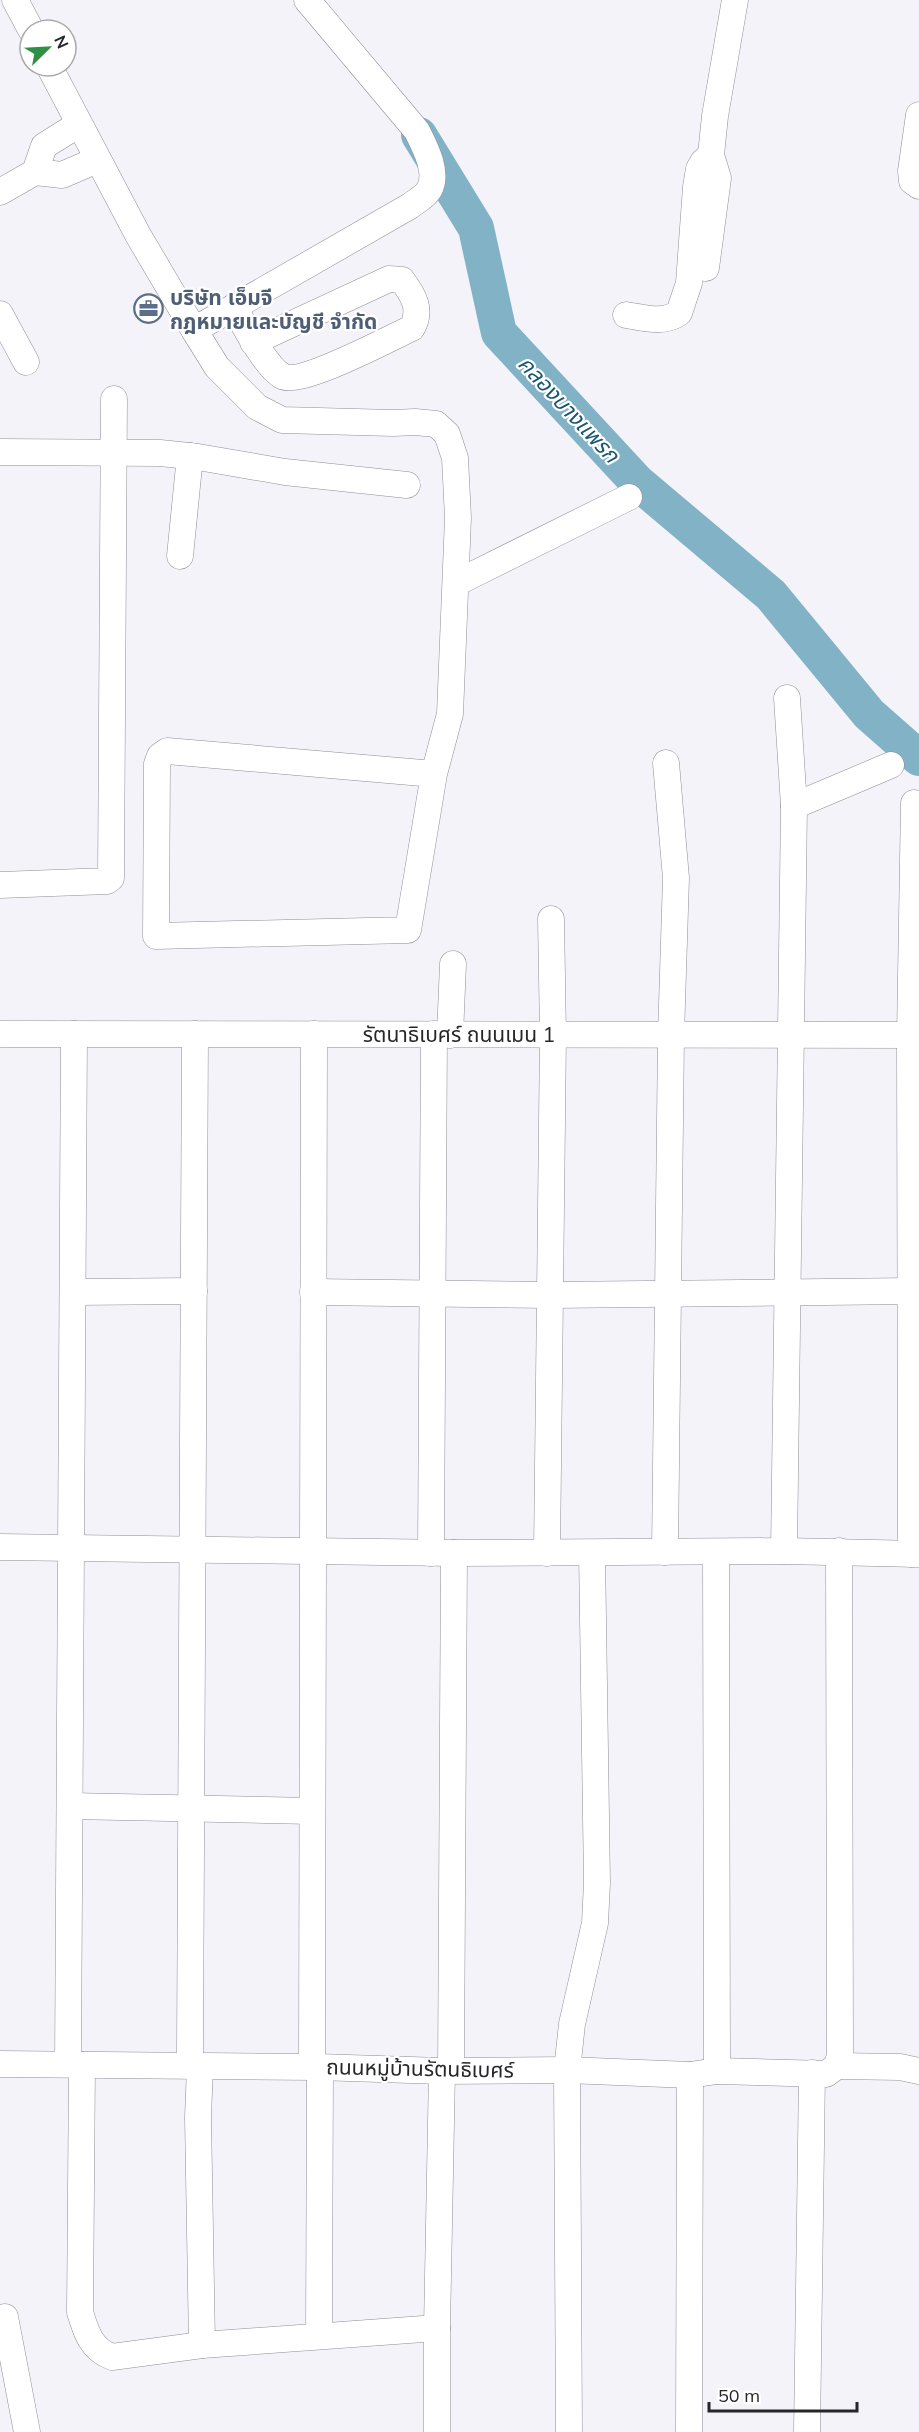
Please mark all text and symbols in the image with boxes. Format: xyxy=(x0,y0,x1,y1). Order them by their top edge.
north arrow xyxy=(18,18,78,78)
text: N xyxy=(50,32,73,51)
place label: บริษัท เอ็มจี กฎหมายและบัญชี จำกัด xyxy=(170,284,377,334)
office icon: บริษัท เอ็มจี กฎหมายและบัญชี จำกัด xyxy=(133,293,165,325)
water label: คลองบางแพรก xyxy=(512,350,626,469)
street label: รัตนาธิเบศร์ ถนนเมน 1 xyxy=(363,1021,555,1047)
street label: ถนนหมู่บ้านรัตนธิเบศร์ xyxy=(326,2053,515,2084)
scale bar xyxy=(709,2375,858,2413)
text: 50 m xyxy=(718,2384,760,2407)

